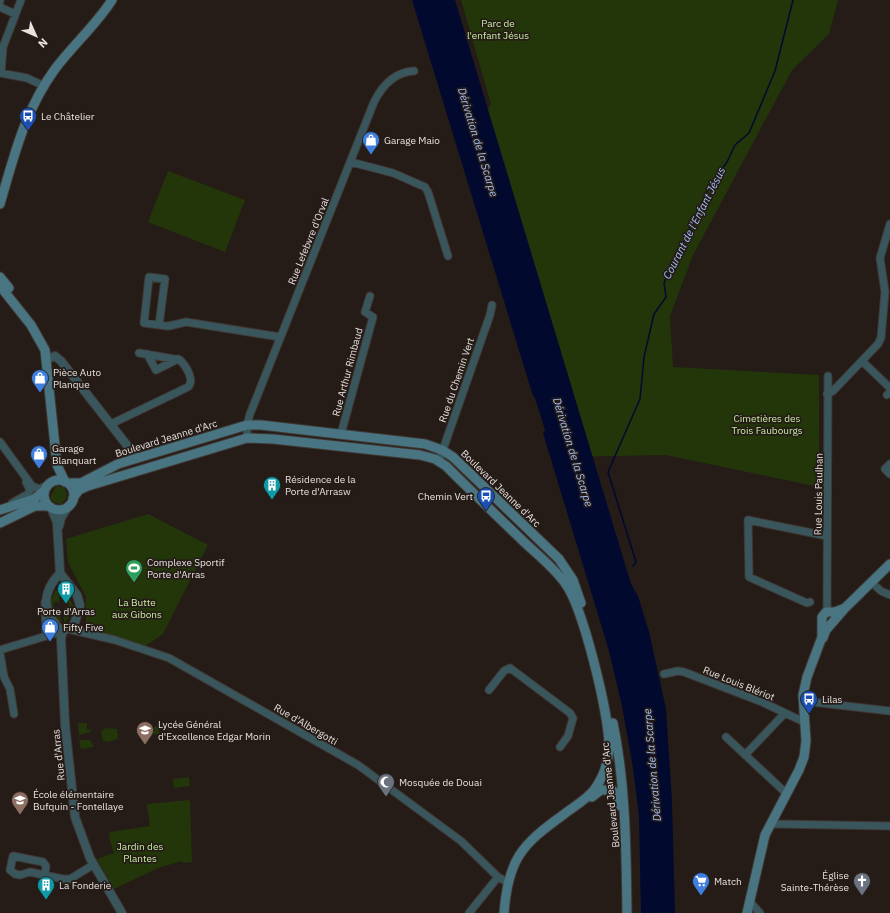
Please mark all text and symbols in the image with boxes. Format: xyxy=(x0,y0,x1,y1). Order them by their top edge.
north arrow xyxy=(16,16,56,56)
park label: Parc de l'enfant Jésus xyxy=(467,17,529,42)
text: N xyxy=(35,35,51,51)
water label: Dérivation de la Scarpe xyxy=(455,86,501,199)
bus stop icon: Le Châtelier xyxy=(18,106,38,131)
place label: Le Châtelier xyxy=(41,110,95,123)
shop icon: Garage Maio xyxy=(361,130,381,155)
place label: Garage Maio xyxy=(384,134,440,147)
water label: Courant de l'Enfant Jésus xyxy=(660,165,728,281)
street label: Rue Lefebvre d'Orval xyxy=(285,195,332,287)
street label: Rue Arthur Rimbaud xyxy=(329,326,366,418)
street label: Rue du Chemin Vert xyxy=(436,336,477,424)
place label: Pièce Auto Planque xyxy=(53,366,101,391)
shop icon: Pièce Auto Planque xyxy=(30,368,50,393)
water label: Dérivation de la Scarpe xyxy=(550,396,596,509)
park label: Cimetières des Trois Faubourgs xyxy=(731,412,803,437)
street label: Boulevard Jeanne d'Arc xyxy=(114,417,219,460)
place label: Garage Blanquart xyxy=(52,442,97,467)
shop icon: Garage Blanquart xyxy=(29,444,49,469)
street label: Boulevard Jeanne d'Arc xyxy=(458,447,543,530)
street label: Rue Louis Paulhan xyxy=(811,453,826,535)
place label: Résidence de la Porte d'Arrasw xyxy=(285,473,356,498)
building icon: Résidence de la Porte d'Arrasw xyxy=(262,475,282,500)
bus stop icon: Chemin Vert xyxy=(476,486,496,511)
place label: Chemin Vert xyxy=(418,490,473,503)
place label: Complexe Sportif Porte d'Arras xyxy=(147,556,225,581)
sports icon: Complexe Sportif Porte d'Arras xyxy=(124,558,144,583)
building icon: Porte d'Arras xyxy=(56,579,76,604)
park label: La Butte aux Gibons xyxy=(112,596,162,621)
place label: Porte d'Arras xyxy=(37,605,95,618)
shop icon: Fifty Five xyxy=(40,617,60,642)
place label: Fifty Five xyxy=(63,621,104,634)
street label: Rue Louis Blériot xyxy=(701,663,777,704)
bus stop icon: Lilas xyxy=(799,689,819,714)
place label: Lilas xyxy=(822,693,843,706)
street label: Rue d'Albergotti xyxy=(271,701,340,748)
water label: Dérivation de la Scarpe xyxy=(640,708,664,822)
place label: Lycée Général d'Excellence Edgar Morin xyxy=(158,718,271,743)
school or university icon: Lycée Général d'Excellence Edgar Morin xyxy=(135,720,155,745)
street label: Rue d'Arras xyxy=(49,728,68,781)
street label: Boulevard Jeanne d'Arc xyxy=(599,742,622,848)
mosque icon: Mosquée de Douai xyxy=(376,772,396,797)
place label: Mosquée de Douai xyxy=(399,776,482,789)
place label: École élémentaire Bufquin - Fontellaye xyxy=(33,788,124,813)
school or university icon: École élémentaire Bufquin - Fontellaye xyxy=(10,790,30,815)
park label: Jardin des Plantes xyxy=(117,840,163,865)
place label: Église Sainte-Thérèse xyxy=(781,869,850,894)
supermarket icon: Match xyxy=(691,871,711,896)
church icon: Église Sainte-Thérèse xyxy=(852,871,872,896)
building icon: La Fonderie xyxy=(36,875,56,900)
place label: Match xyxy=(714,875,742,888)
place label: La Fonderie xyxy=(59,879,112,892)

